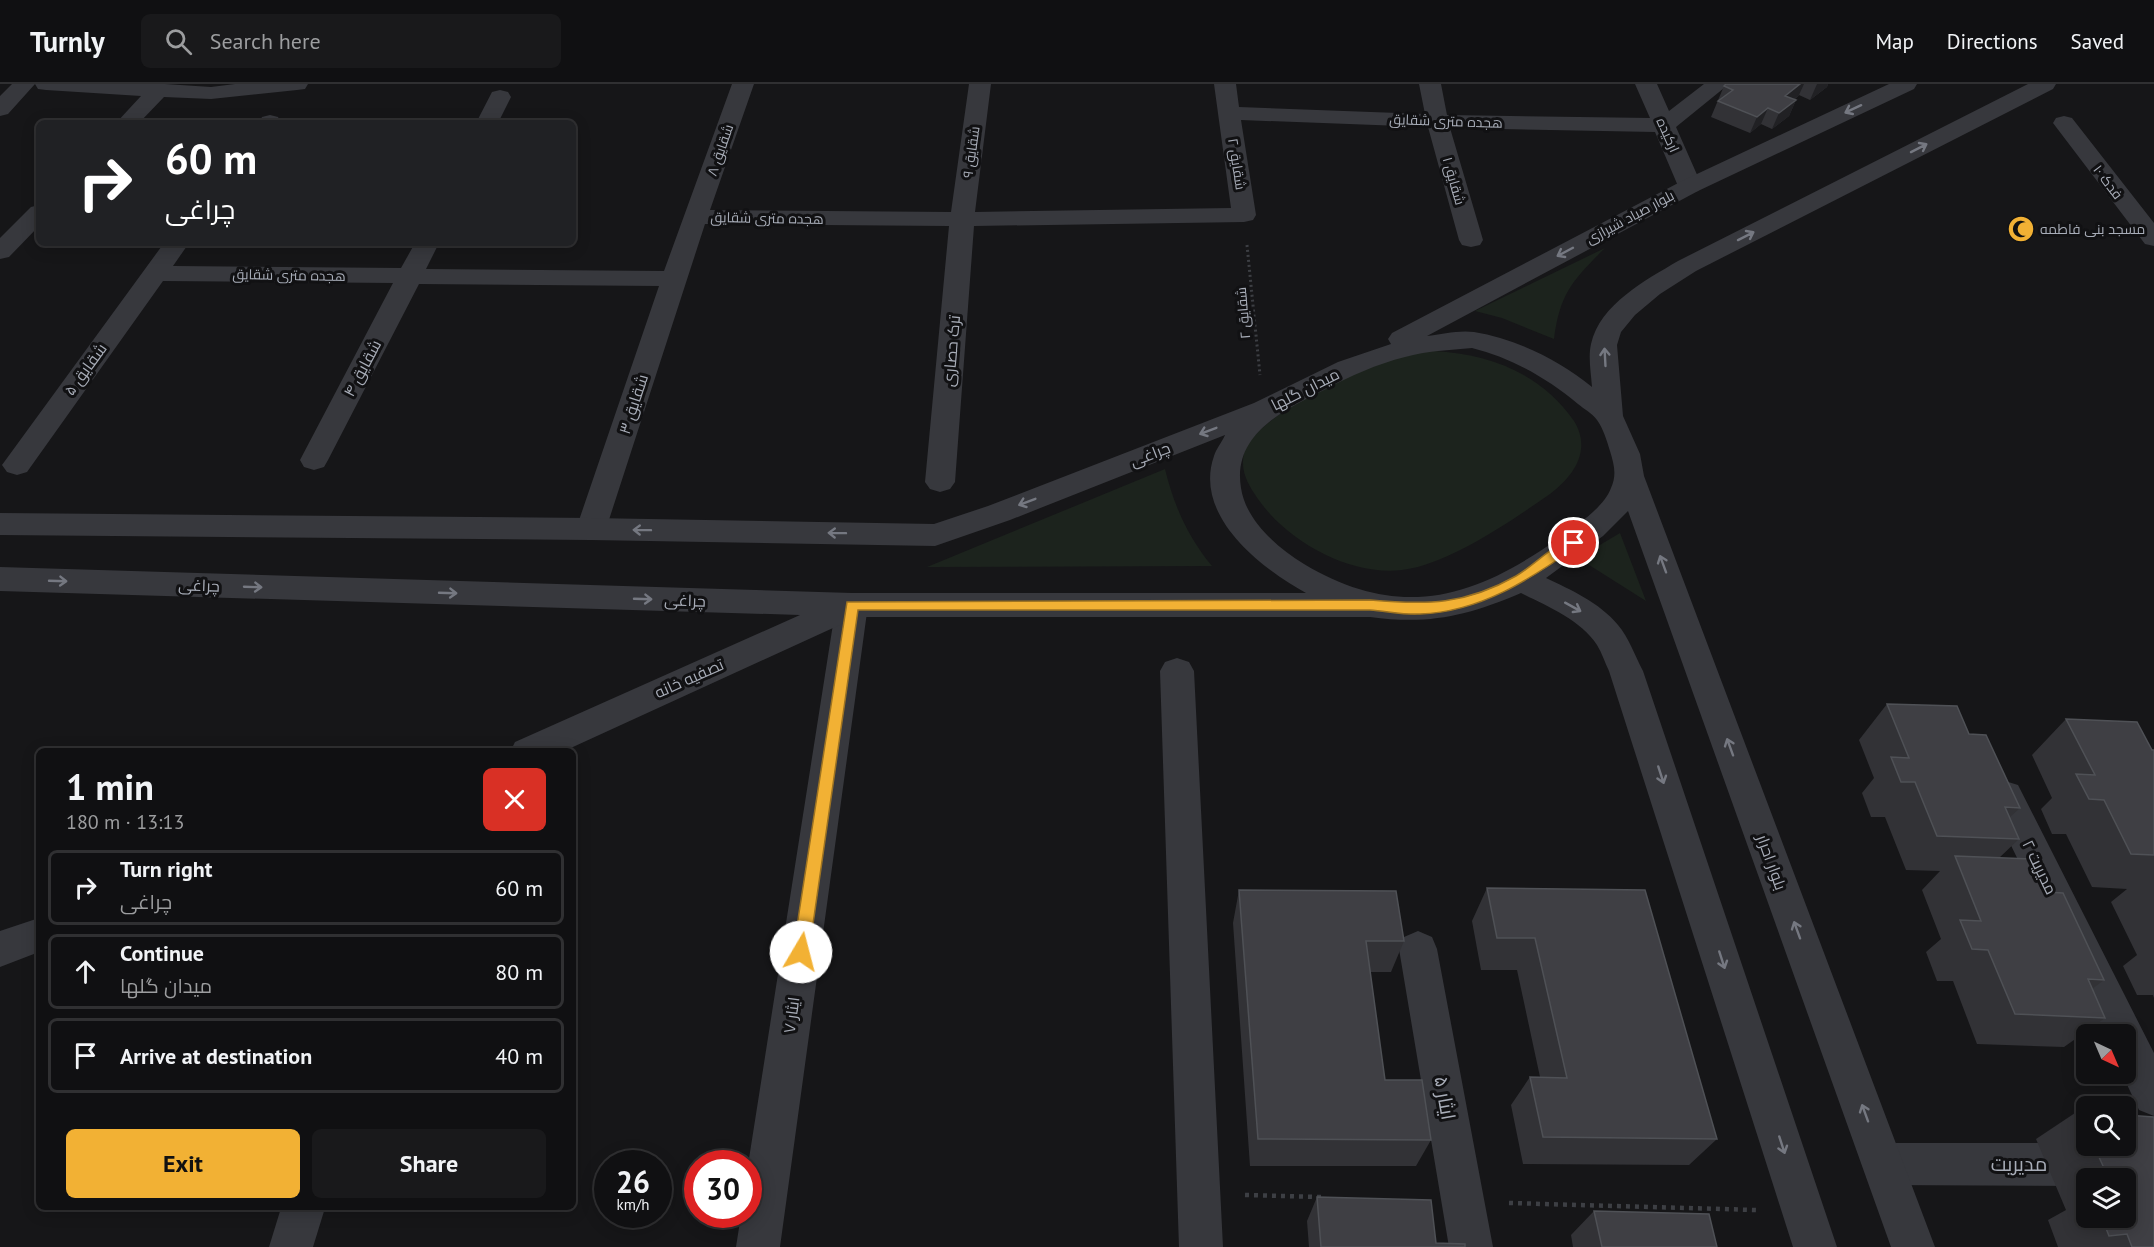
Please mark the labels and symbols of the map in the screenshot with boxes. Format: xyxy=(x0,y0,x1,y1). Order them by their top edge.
one-way arrow xyxy=(1844,103,1862,115)
street label: هجده متری شقایق xyxy=(1389,110,1503,132)
street label: ارکیده xyxy=(1652,115,1684,155)
street label: شقایق ۸ xyxy=(703,122,737,178)
street label: شقایق ۹ xyxy=(958,125,984,179)
street label: ۲ شقایق xyxy=(1224,137,1250,191)
one-way arrow xyxy=(1910,142,1928,153)
street label: شقایق ۱ xyxy=(1439,155,1469,207)
street label: فدک ۱۰ xyxy=(2089,161,2127,203)
street label: بلوار صیاد شیرازی xyxy=(1583,186,1677,248)
street label: هجده متری شقایق xyxy=(710,208,824,228)
mosque icon: مسجد بنی فاطمه xyxy=(2006,214,2036,244)
place label: مسجد بنی فاطمه xyxy=(2040,220,2145,238)
one-way arrow xyxy=(1736,230,1754,241)
one-way arrow xyxy=(1557,247,1575,258)
street label: هجده متری شقایق xyxy=(232,265,346,285)
street label: شقایق ۲ xyxy=(1232,286,1254,340)
street label: ترک حصاری xyxy=(938,314,965,388)
street label: شقایق ۴ xyxy=(339,336,386,400)
street label: شقایق ۵ xyxy=(59,339,111,400)
one-way arrow xyxy=(1599,348,1610,367)
street label: میدان گلها xyxy=(1268,363,1343,416)
street label: شقایق ۳ xyxy=(614,371,653,437)
one-way arrow xyxy=(1200,427,1218,438)
street label: چراغی xyxy=(1127,437,1174,473)
one-way arrow xyxy=(1018,497,1036,508)
pin xyxy=(1548,517,1599,568)
one-way arrow xyxy=(633,524,653,536)
one-way arrow xyxy=(828,527,848,539)
one-way arrow xyxy=(1657,555,1668,574)
street label: چراغی xyxy=(178,574,220,598)
one-way arrow xyxy=(48,575,68,586)
one-way arrow xyxy=(243,581,263,592)
one-way arrow xyxy=(438,587,458,598)
street label: چراغی xyxy=(664,589,706,613)
one-way arrow xyxy=(633,593,653,605)
one-way arrow xyxy=(1564,601,1581,613)
street label: تصفیه خانه xyxy=(651,654,727,702)
one-way arrow xyxy=(1724,738,1735,757)
one-way arrow xyxy=(1657,765,1668,784)
street label: بلوار احرار xyxy=(1752,831,1791,893)
street label: مدیریت ۲ xyxy=(2018,837,2062,897)
position arrow xyxy=(769,920,833,984)
one-way arrow xyxy=(1791,921,1802,940)
one-way arrow xyxy=(1717,950,1728,969)
street label: ایثار ۷ xyxy=(779,996,803,1034)
north arrow xyxy=(2076,1024,2136,1084)
street label: ایثار ۵ xyxy=(1428,1074,1462,1122)
one-way arrow xyxy=(1858,1104,1869,1123)
one-way arrow xyxy=(1778,1135,1789,1154)
speed limit sign: 30 xyxy=(684,1150,762,1228)
street label: مدیریت xyxy=(1991,1151,2047,1177)

